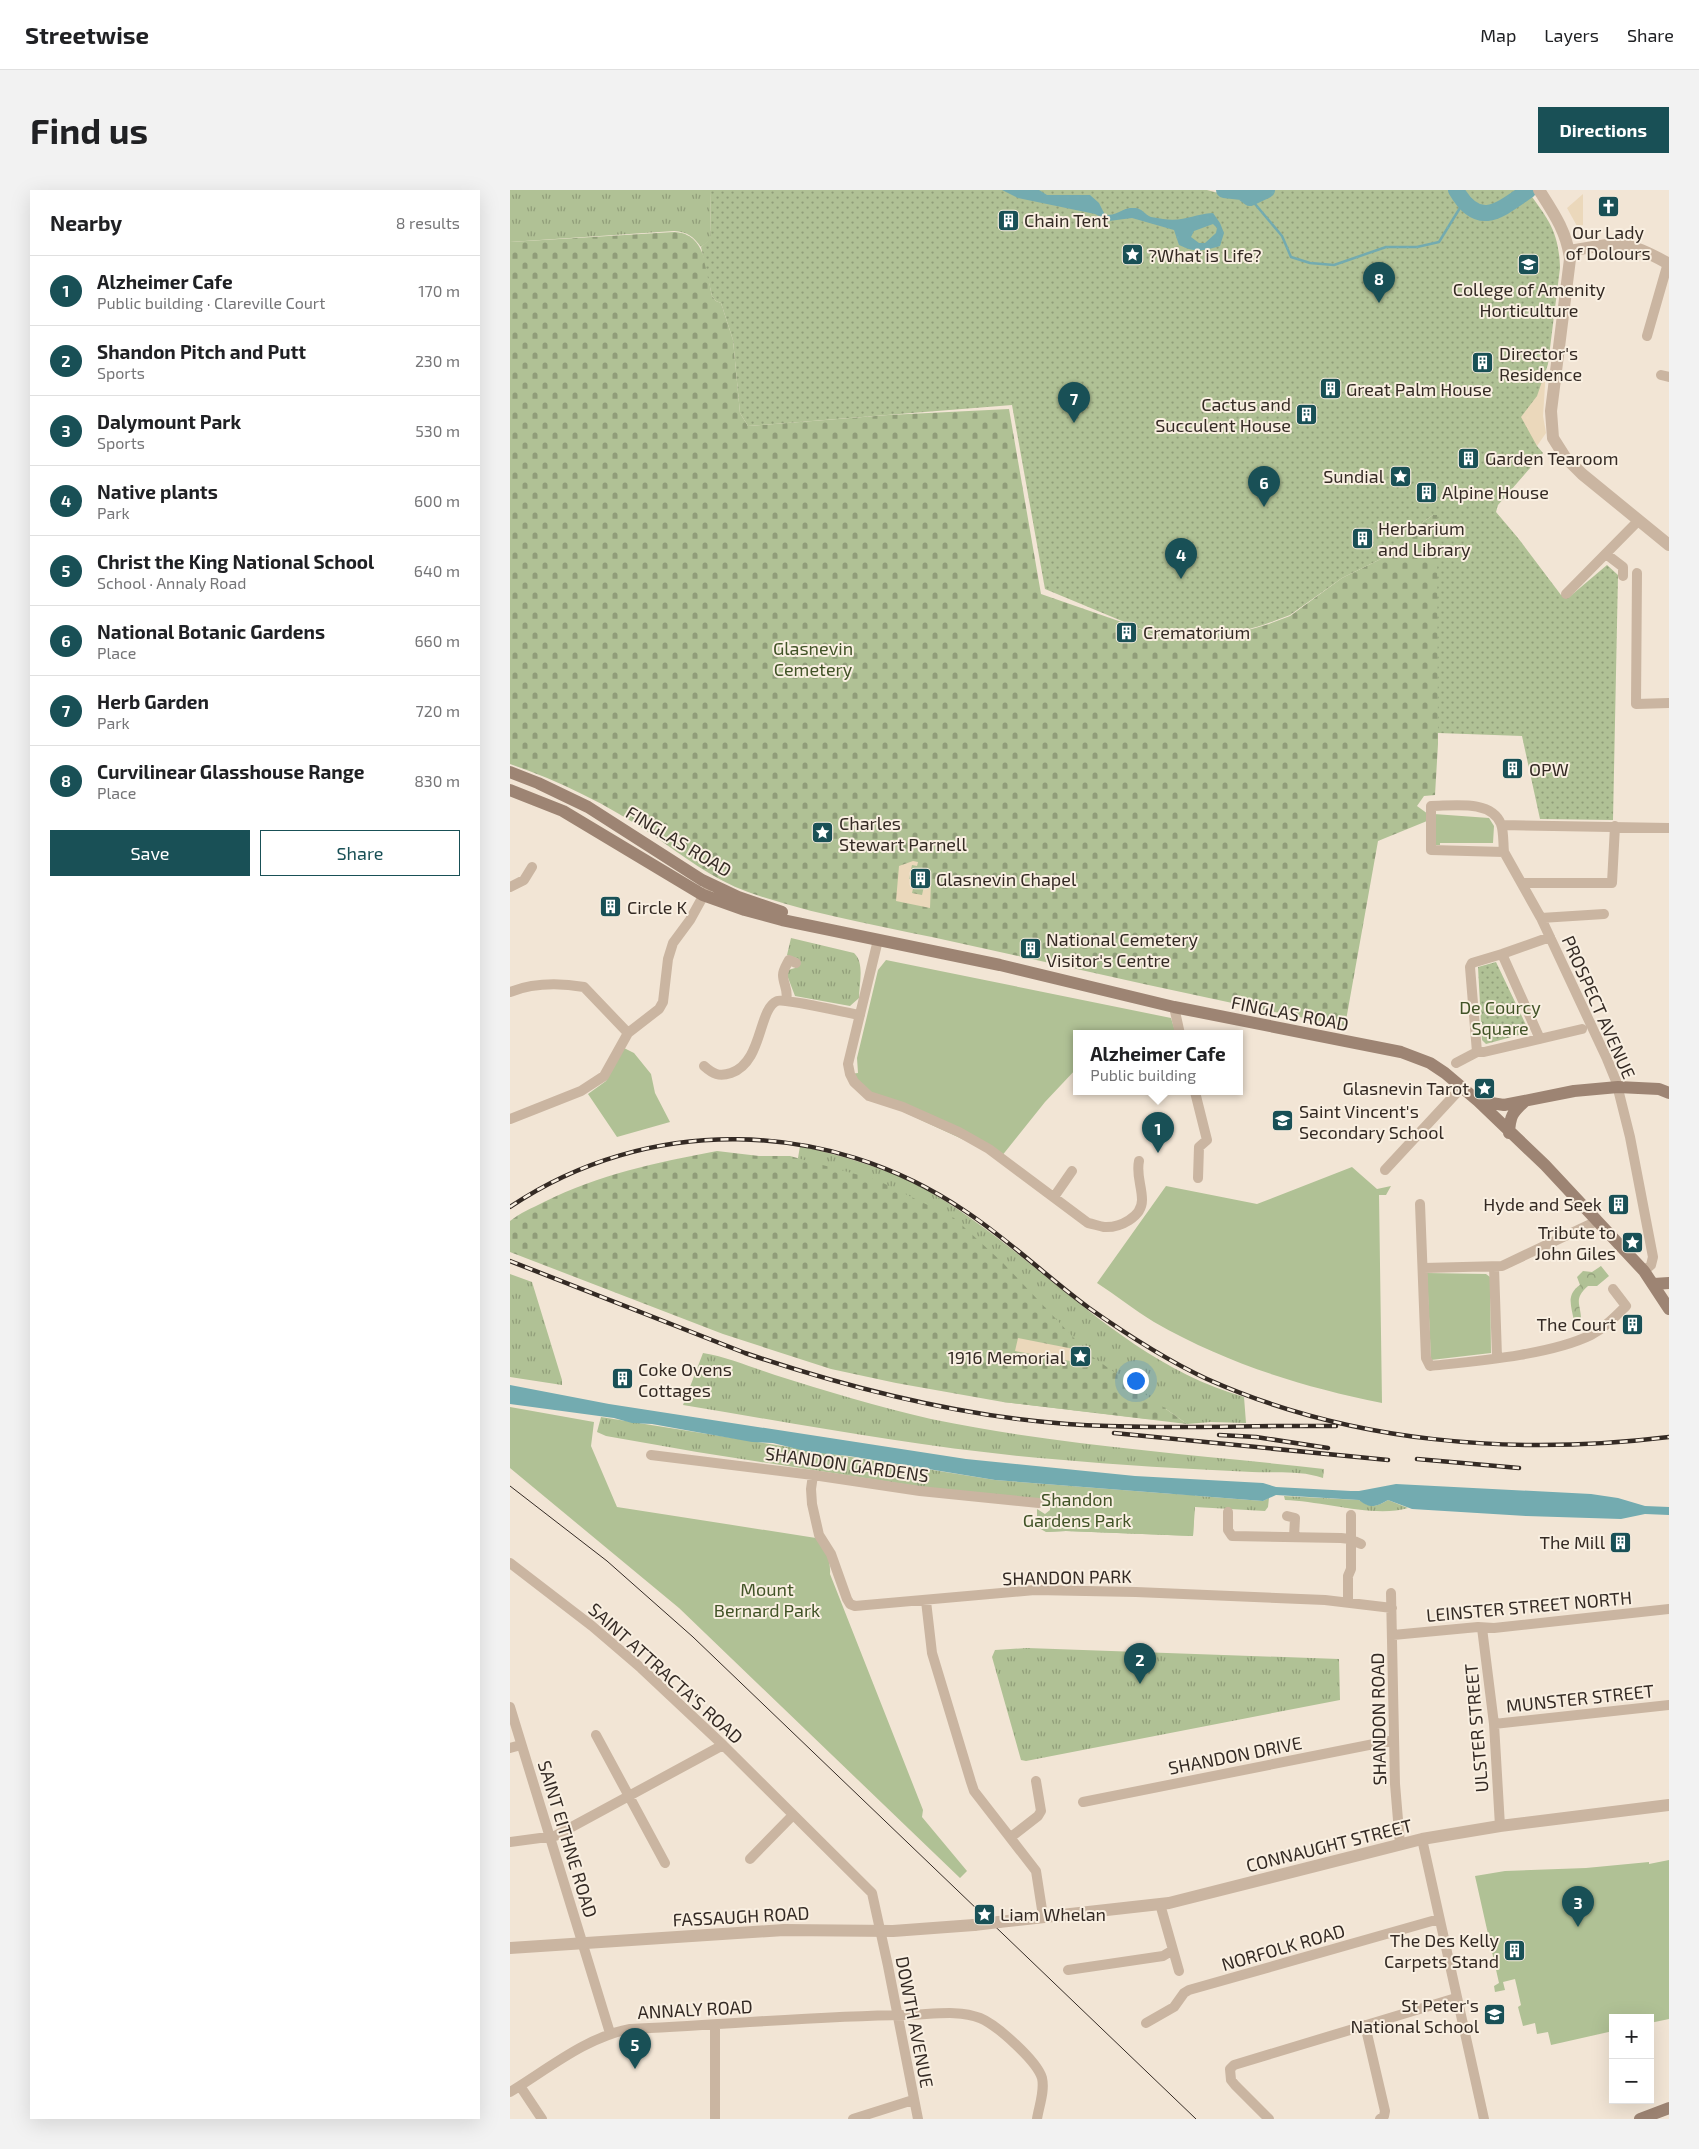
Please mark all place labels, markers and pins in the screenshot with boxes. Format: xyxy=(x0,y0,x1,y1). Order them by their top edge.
church icon: Our Lady of Dolours xyxy=(1596,195,1620,219)
building icon: Chain Tent xyxy=(996,208,1020,232)
place label: Chain Tent xyxy=(1024,209,1109,231)
place label: Our Lady of Dolours xyxy=(1565,221,1651,264)
place icon: ?What is Life? xyxy=(1120,243,1144,267)
place label: ?What is Life? xyxy=(1148,244,1262,266)
school or university icon: College of Amenity Horticulture xyxy=(1517,252,1541,276)
pin: 8 xyxy=(1363,262,1395,303)
place label: College of Amenity Horticulture xyxy=(1453,278,1606,321)
place label: Director's Residence xyxy=(1499,342,1582,385)
building icon: Director's Residence xyxy=(1471,351,1495,375)
building icon: Great Palm House xyxy=(1318,377,1342,401)
place label: Great Palm House xyxy=(1346,378,1492,400)
pin: 7 xyxy=(1058,382,1090,423)
place label: Cactus and Succulent House xyxy=(1155,393,1291,436)
building icon: Cactus and Succulent House xyxy=(1295,402,1319,426)
building icon: Garden Tearoom xyxy=(1457,446,1481,470)
place label: Garden Tearoom xyxy=(1485,447,1618,469)
place icon: Sundial xyxy=(1388,464,1412,488)
place label: Sundial xyxy=(1323,465,1385,487)
pin: 6 xyxy=(1248,466,1280,507)
building icon: Alpine House xyxy=(1414,480,1438,504)
place label: Alpine House xyxy=(1442,481,1549,503)
place label: Herbarium and Library xyxy=(1378,517,1471,560)
building icon: Herbarium and Library xyxy=(1350,526,1374,550)
pin: 4 xyxy=(1165,538,1197,579)
building icon: Crematorium xyxy=(1115,620,1139,644)
place label: Crematorium xyxy=(1143,621,1250,643)
building icon: OPW xyxy=(1501,757,1525,781)
place label: OPW xyxy=(1529,758,1569,780)
place label: Charles Stewart Parnell xyxy=(839,812,967,855)
place icon: Charles Stewart Parnell xyxy=(811,821,835,845)
building icon: Glasnevin Chapel xyxy=(908,867,932,891)
place label: Glasnevin Chapel xyxy=(936,868,1077,890)
building icon: Circle K xyxy=(599,895,623,919)
place label: Circle K xyxy=(627,896,688,918)
place label: National Cemetery Visitor's Centre xyxy=(1046,928,1198,971)
building icon: National Cemetery Visitor's Centre xyxy=(1018,937,1042,961)
place icon: Glasnevin Tarot xyxy=(1473,1076,1497,1100)
place label: Glasnevin Tarot xyxy=(1342,1077,1469,1099)
place label: Saint Vincent's Secondary School xyxy=(1299,1100,1444,1143)
school or university icon: Saint Vincent's Secondary School xyxy=(1271,1109,1295,1133)
pin: 1 xyxy=(1142,1112,1174,1153)
building icon: Hyde and Seek xyxy=(1606,1192,1630,1216)
place label: Hyde and Seek xyxy=(1483,1193,1602,1215)
place label: Tribute to John Giles xyxy=(1535,1221,1616,1264)
place icon: Tribute to John Giles xyxy=(1620,1230,1644,1254)
building icon: The Court xyxy=(1620,1312,1644,1336)
place label: The Court xyxy=(1537,1313,1616,1335)
place icon: 1916 Memorial xyxy=(1069,1345,1093,1369)
place label: 1916 Memorial xyxy=(948,1346,1066,1368)
place label: Coke Ovens Cottages xyxy=(638,1358,732,1401)
building icon: Coke Ovens Cottages xyxy=(610,1367,634,1391)
building icon: The Mill xyxy=(1609,1530,1633,1554)
place label: The Mill xyxy=(1539,1531,1606,1553)
pin: 2 xyxy=(1124,1643,1156,1684)
pin: 3 xyxy=(1562,1886,1594,1927)
place icon: Liam Whelan xyxy=(972,1902,996,1926)
place label: Liam Whelan xyxy=(1000,1903,1106,1925)
place label: The Des Kelly Carpets Stand xyxy=(1384,1929,1499,1972)
building icon: The Des Kelly Carpets Stand xyxy=(1503,1938,1527,1962)
place label: St Peter's National School xyxy=(1350,1994,1480,2037)
school or university icon: St Peter's National School xyxy=(1483,2003,1507,2027)
pin: 5 xyxy=(619,2028,651,2069)

